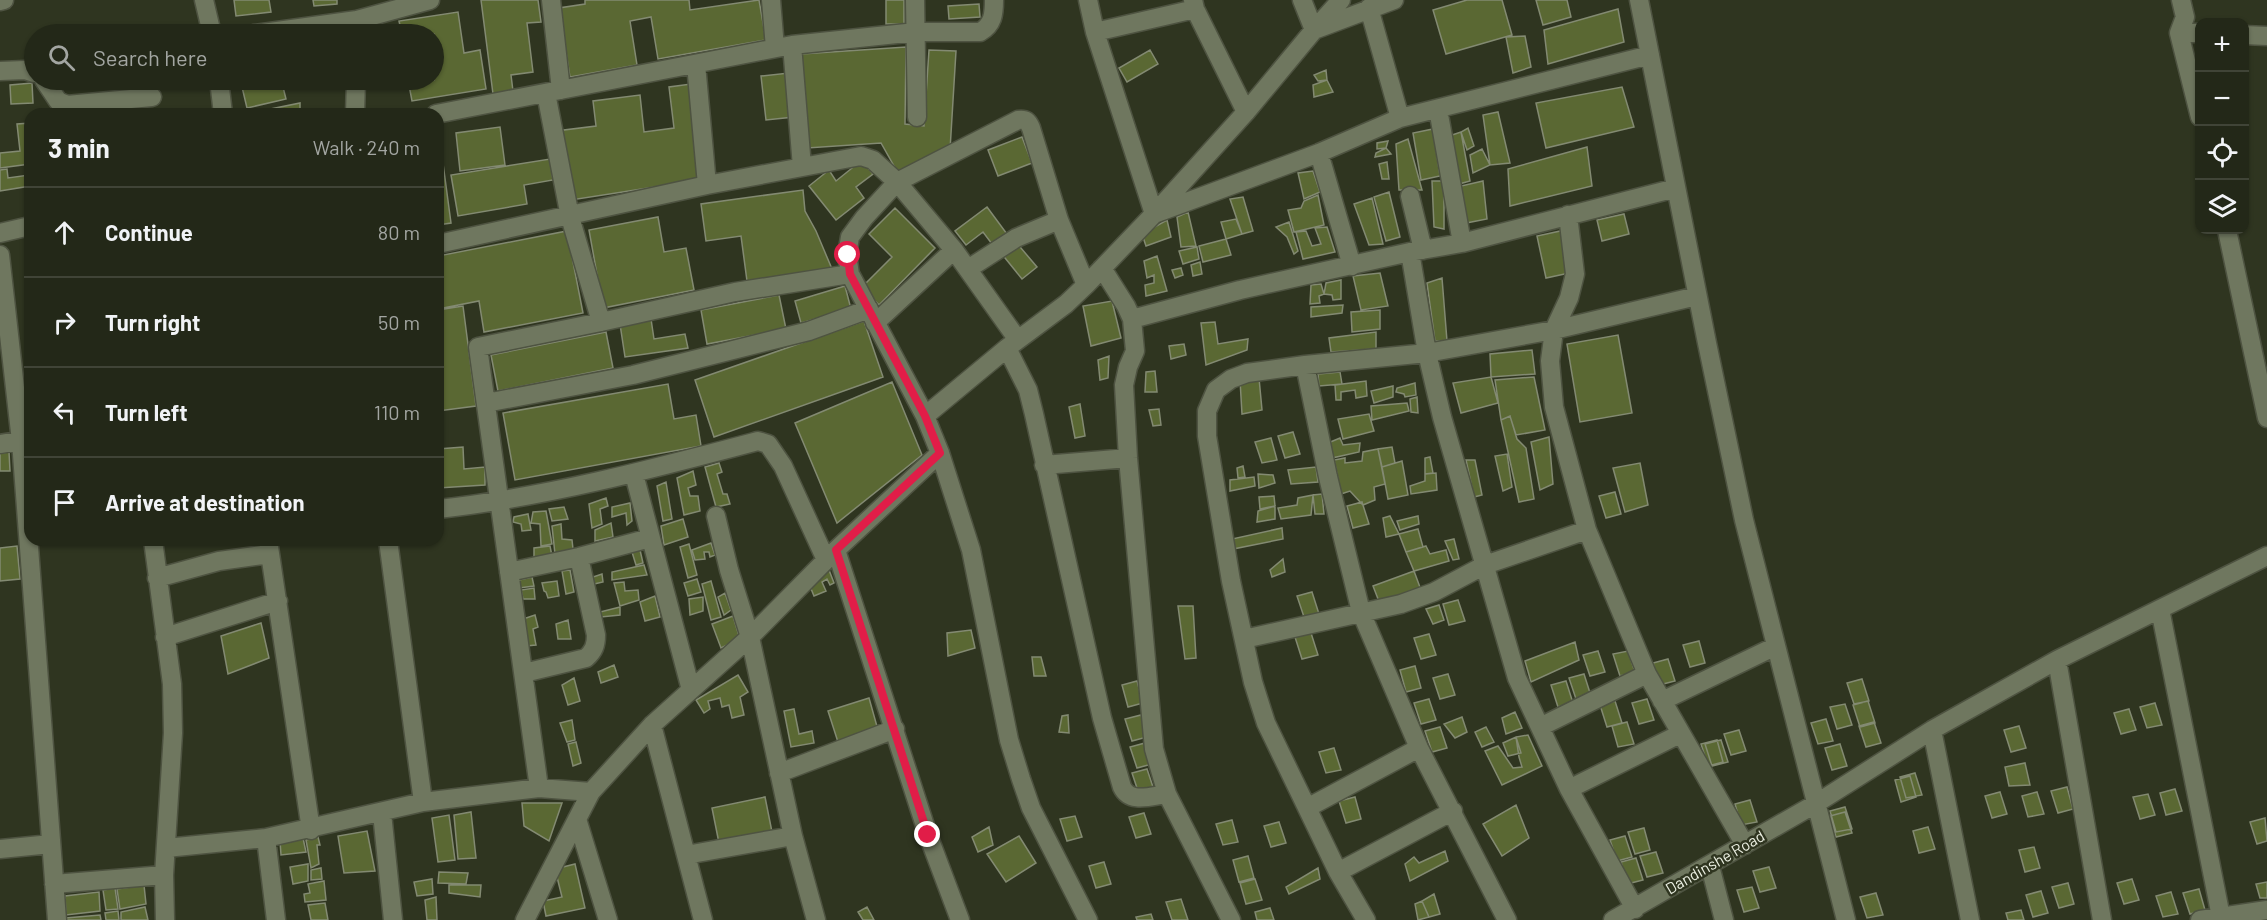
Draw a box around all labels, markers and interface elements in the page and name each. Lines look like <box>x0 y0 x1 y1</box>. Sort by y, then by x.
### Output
map controls <box>2195 18 2249 234</box>
button: + <box>2195 18 2249 72</box>
search box <box>24 24 444 90</box>
icon: search <box>45 41 78 74</box>
text: Search here <box>93 44 207 70</box>
button: − <box>2195 72 2249 126</box>
button: locate <box>2195 126 2249 180</box>
text: 3 min <box>48 132 110 163</box>
text: Walk · 240 m <box>313 135 420 159</box>
button: layers <box>2195 180 2249 234</box>
icon: ahead <box>48 216 81 249</box>
text: Continue <box>105 219 193 245</box>
text: 80 m <box>378 220 420 244</box>
route start <box>834 241 860 267</box>
icon: right <box>48 306 81 339</box>
text: Turn right <box>105 309 200 335</box>
text: 50 m <box>378 310 420 334</box>
icon: left <box>48 396 81 429</box>
text: Turn left <box>105 399 188 425</box>
text: 110 m <box>374 400 420 424</box>
icon: arrive <box>48 486 81 519</box>
text: Arrive at destination <box>105 489 304 515</box>
route end <box>914 821 940 847</box>
street label: Dandinshe Road <box>1662 826 1768 898</box>

